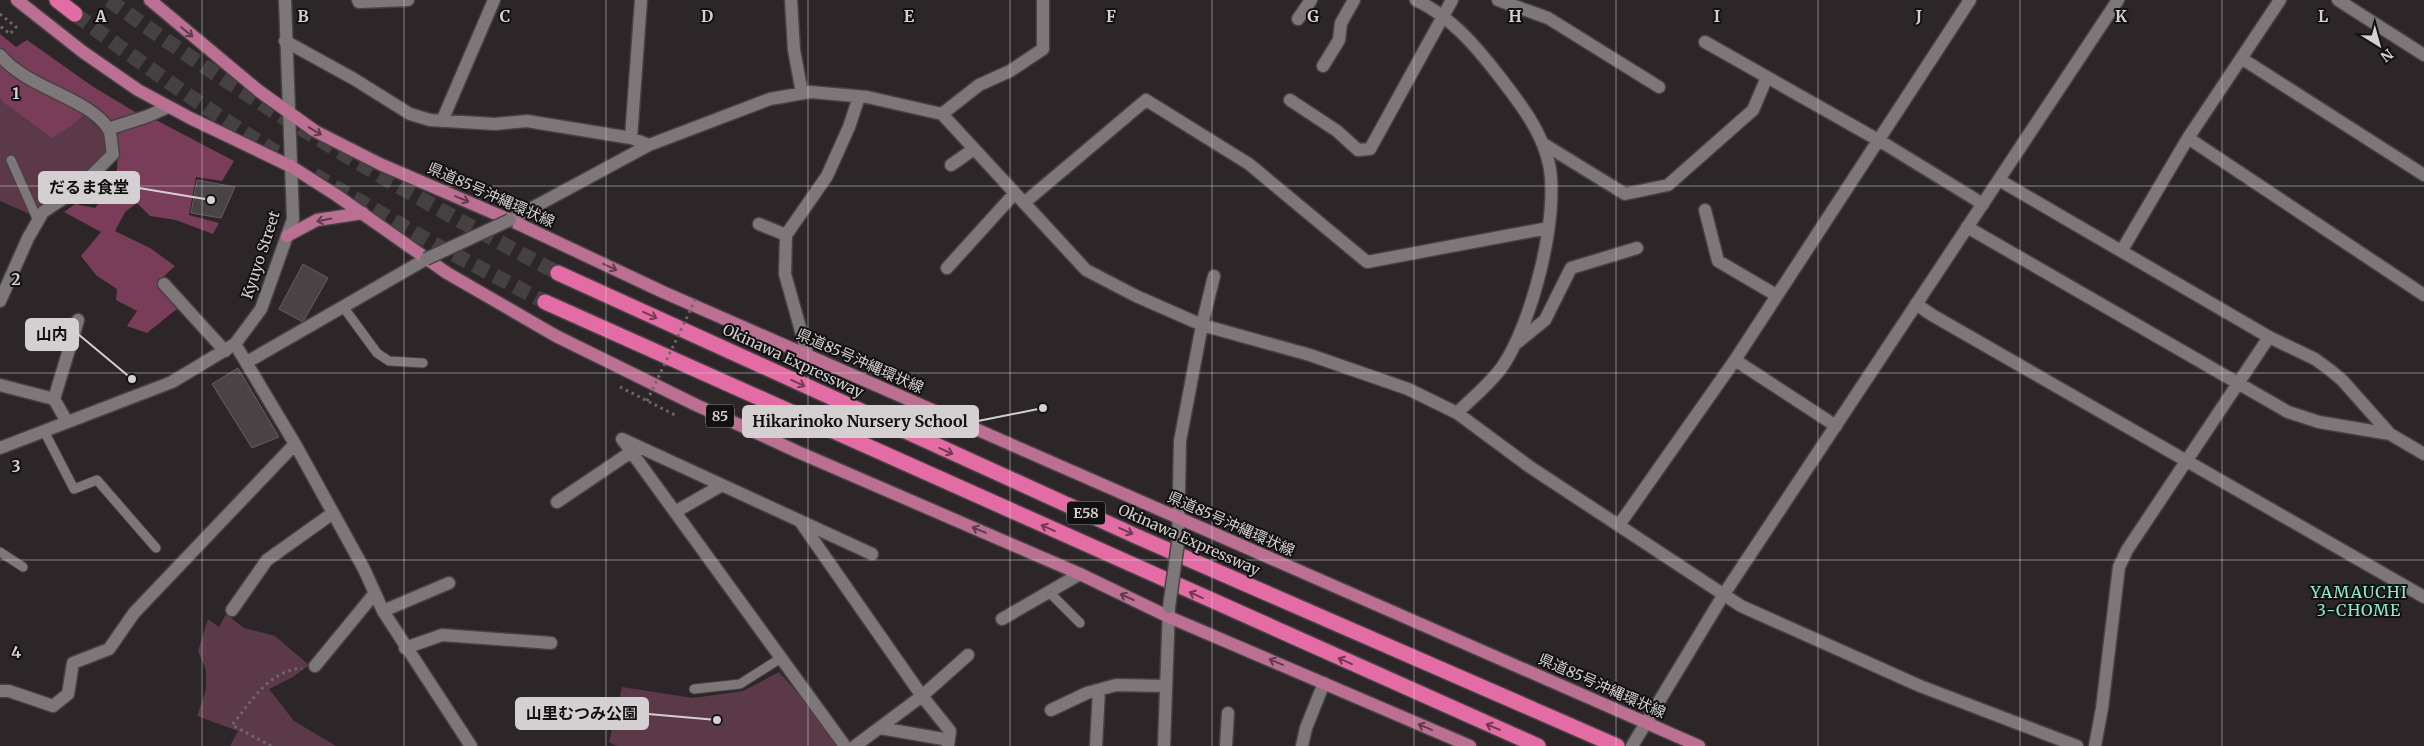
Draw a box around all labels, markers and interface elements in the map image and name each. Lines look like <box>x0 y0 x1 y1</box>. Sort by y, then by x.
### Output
text: A <box>94 6 107 26</box>
text: B <box>297 6 309 26</box>
text: C <box>500 6 510 26</box>
text: D <box>701 6 713 26</box>
text: E <box>904 6 915 26</box>
text: F <box>1106 6 1116 26</box>
text: G <box>1307 6 1319 26</box>
text: H <box>1508 6 1522 26</box>
text: I <box>1714 6 1720 26</box>
text: J <box>1915 6 1922 26</box>
text: K <box>2115 6 2127 26</box>
text: L <box>2318 6 2328 26</box>
north arrow <box>2354 20 2404 70</box>
one-way arrow <box>180 26 193 37</box>
text: N <box>2377 45 2397 66</box>
text: 1 <box>12 83 20 103</box>
one-way arrow <box>308 126 322 136</box>
street label: 県道85号沖縄環状線 <box>425 158 558 231</box>
callout: だるま食堂 <box>39 172 139 203</box>
text: だるま食堂 <box>49 177 129 197</box>
one-way arrow <box>455 196 470 205</box>
street label: Kyuyo Street <box>237 208 284 301</box>
one-way arrow <box>316 215 332 225</box>
one-way arrow <box>602 263 617 273</box>
text: 2 <box>11 269 21 289</box>
one-way arrow <box>642 311 657 321</box>
callout: 山内 <box>26 319 78 350</box>
street label: Okinawa Expressway <box>720 320 867 402</box>
text: 山内 <box>36 324 68 344</box>
street label: 県道85号沖縄環状線 <box>794 324 927 397</box>
one-way arrow <box>790 379 805 388</box>
road number: 85 <box>706 404 734 428</box>
callout: Hikarinoko Nursery School <box>743 406 978 437</box>
text: Hikarinoko Nursery School <box>752 411 968 431</box>
one-way arrow <box>938 446 953 456</box>
text: 3 <box>11 456 21 476</box>
street label: 県道85号沖縄環状線 <box>1165 487 1298 560</box>
street label: Okinawa Expressway <box>1115 500 1263 580</box>
road number: E58 <box>1067 502 1105 524</box>
one-way arrow <box>1041 523 1056 533</box>
one-way arrow <box>972 525 987 535</box>
one-way arrow <box>1118 527 1133 537</box>
district label: YAMAUCHI 3-CHOME <box>2309 582 2408 620</box>
one-way arrow <box>1189 589 1204 599</box>
one-way arrow <box>1120 591 1135 601</box>
text: 4 <box>11 642 21 662</box>
street label: 県道85号沖縄環状線 <box>1536 649 1669 722</box>
one-way arrow <box>1338 656 1353 665</box>
one-way arrow <box>1269 657 1284 667</box>
callout: 山里むつみ公園 <box>516 698 648 729</box>
text: 山里むつみ公園 <box>526 703 638 723</box>
one-way arrow <box>1418 721 1433 731</box>
one-way arrow <box>1486 721 1501 731</box>

